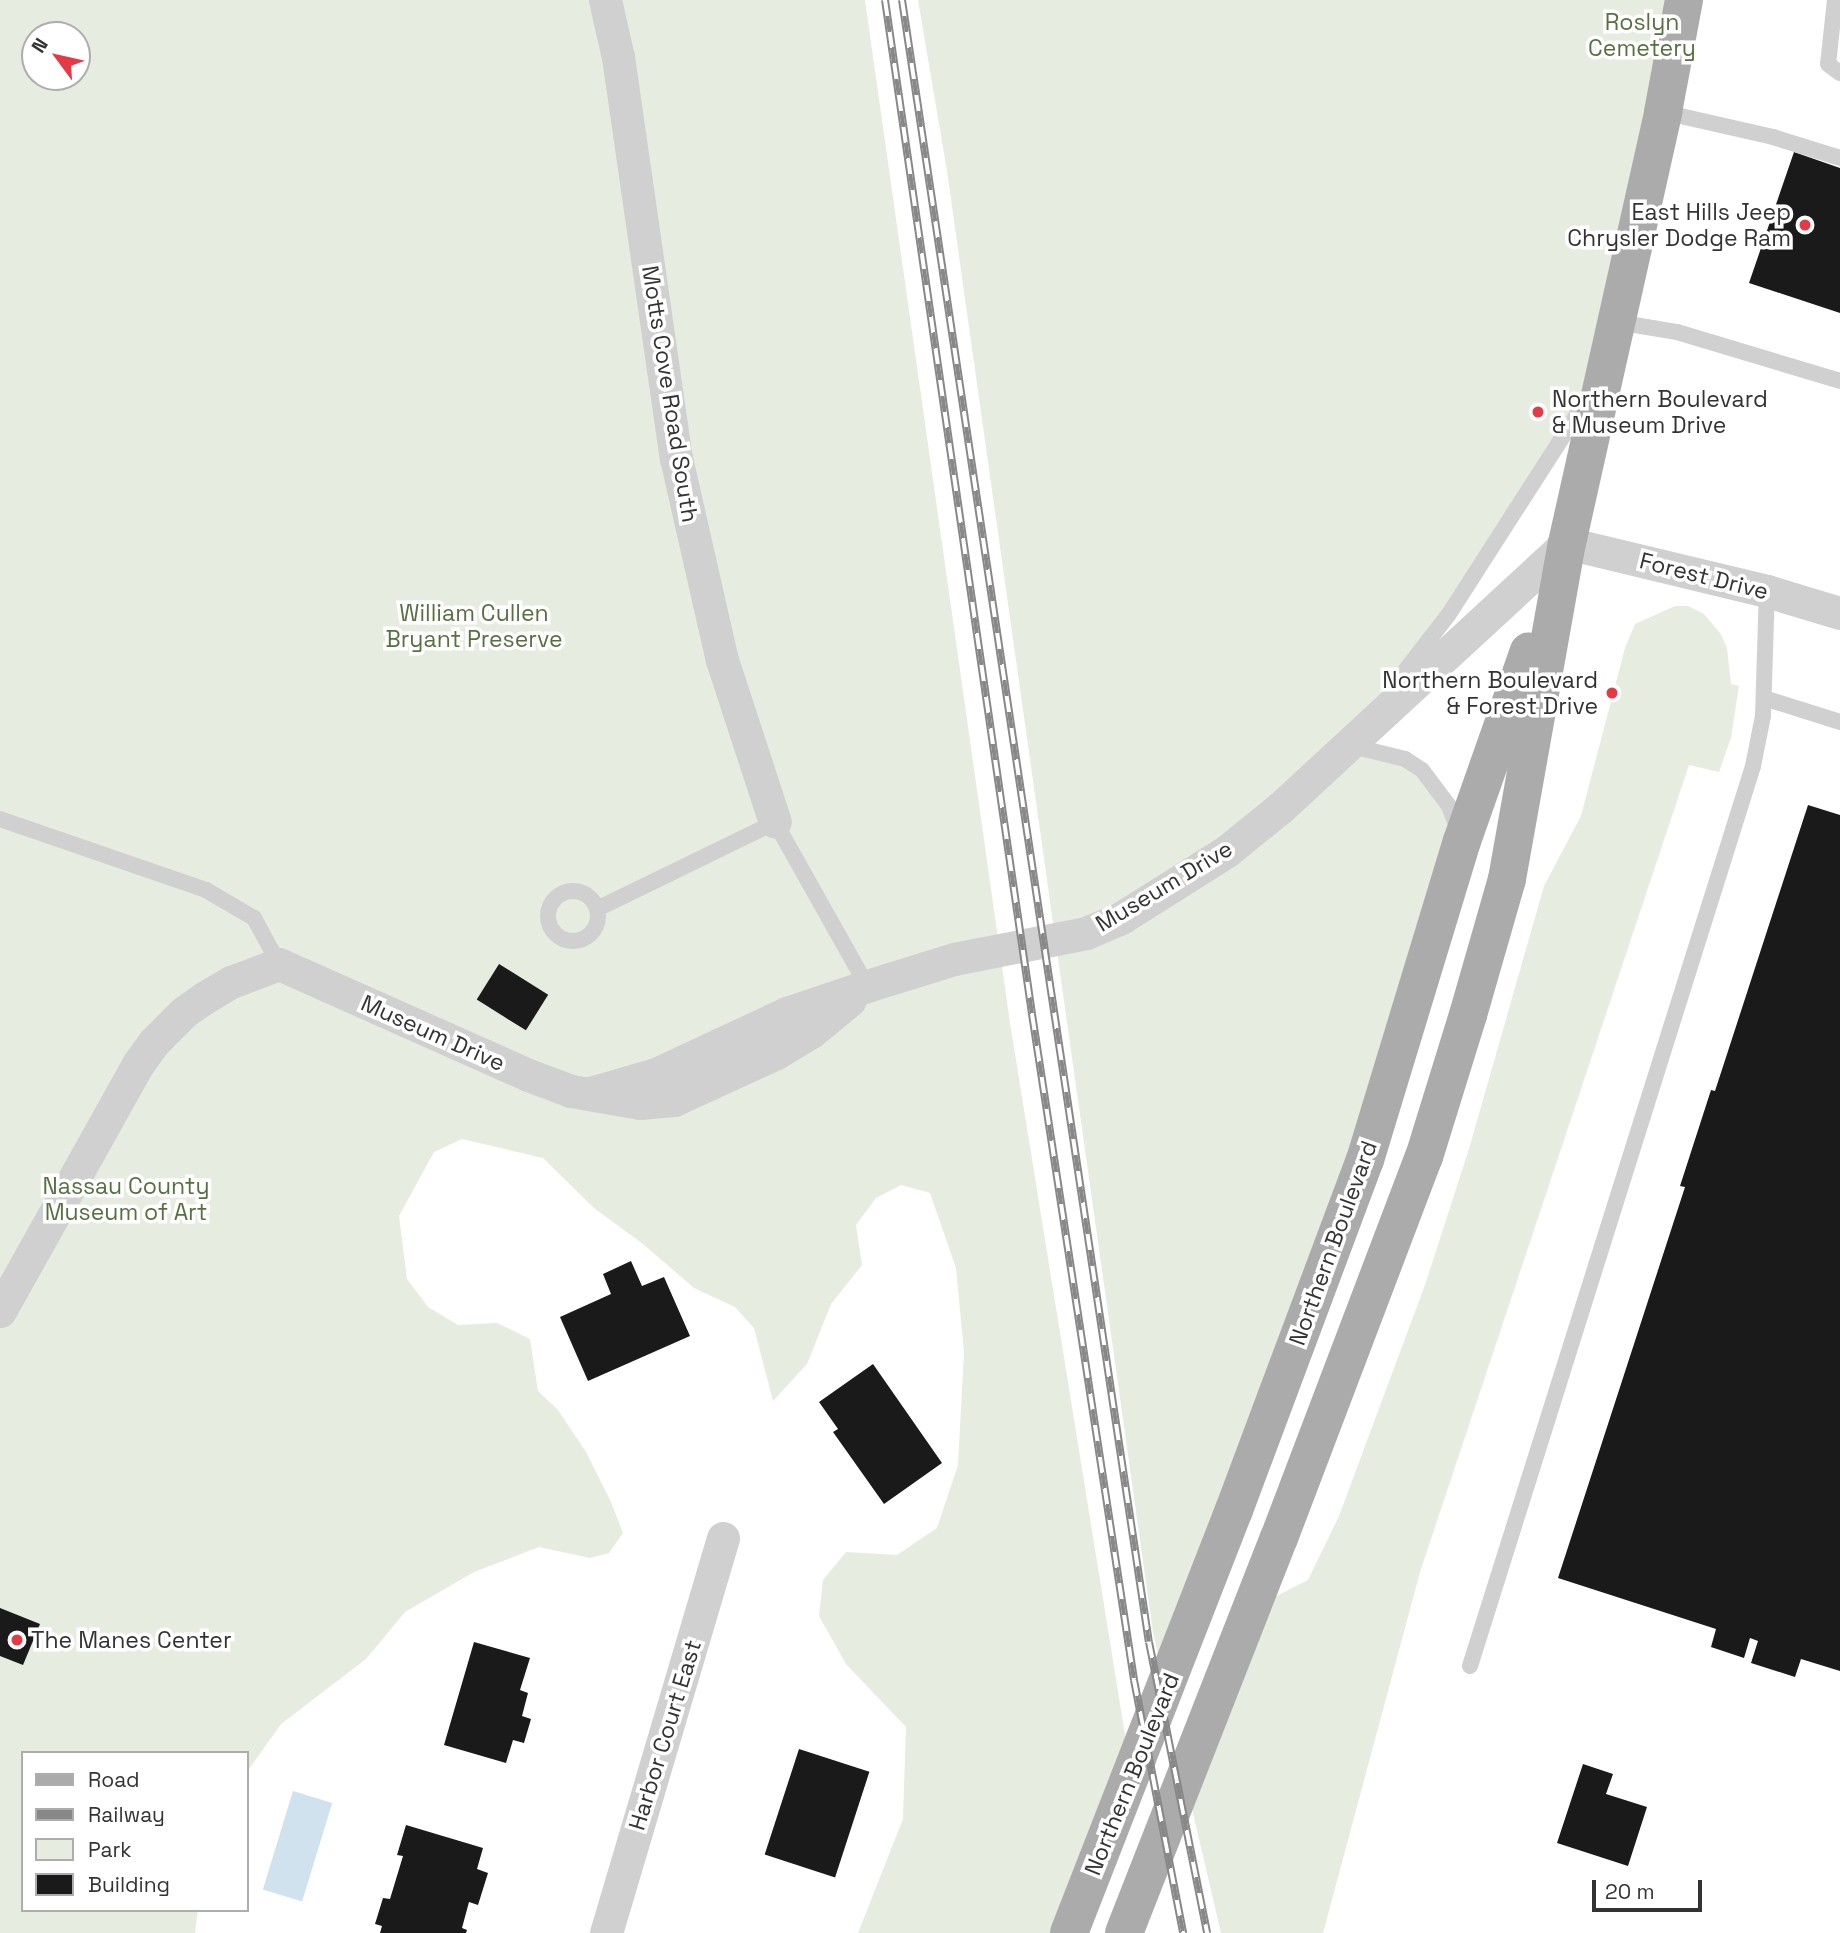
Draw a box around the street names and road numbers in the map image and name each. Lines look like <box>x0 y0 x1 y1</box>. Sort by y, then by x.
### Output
street label: Motts Cove Road South <box>636 264 704 524</box>
street label: Forest Drive <box>1637 547 1771 605</box>
street label: Museum Drive <box>1091 834 1237 938</box>
street label: Museum Drive <box>357 989 509 1077</box>
street label: Northern Boulevard <box>1283 1137 1383 1349</box>
street label: Harbor Court East <box>623 1637 707 1833</box>
street label: Northern Boulevard <box>1079 1669 1185 1879</box>

